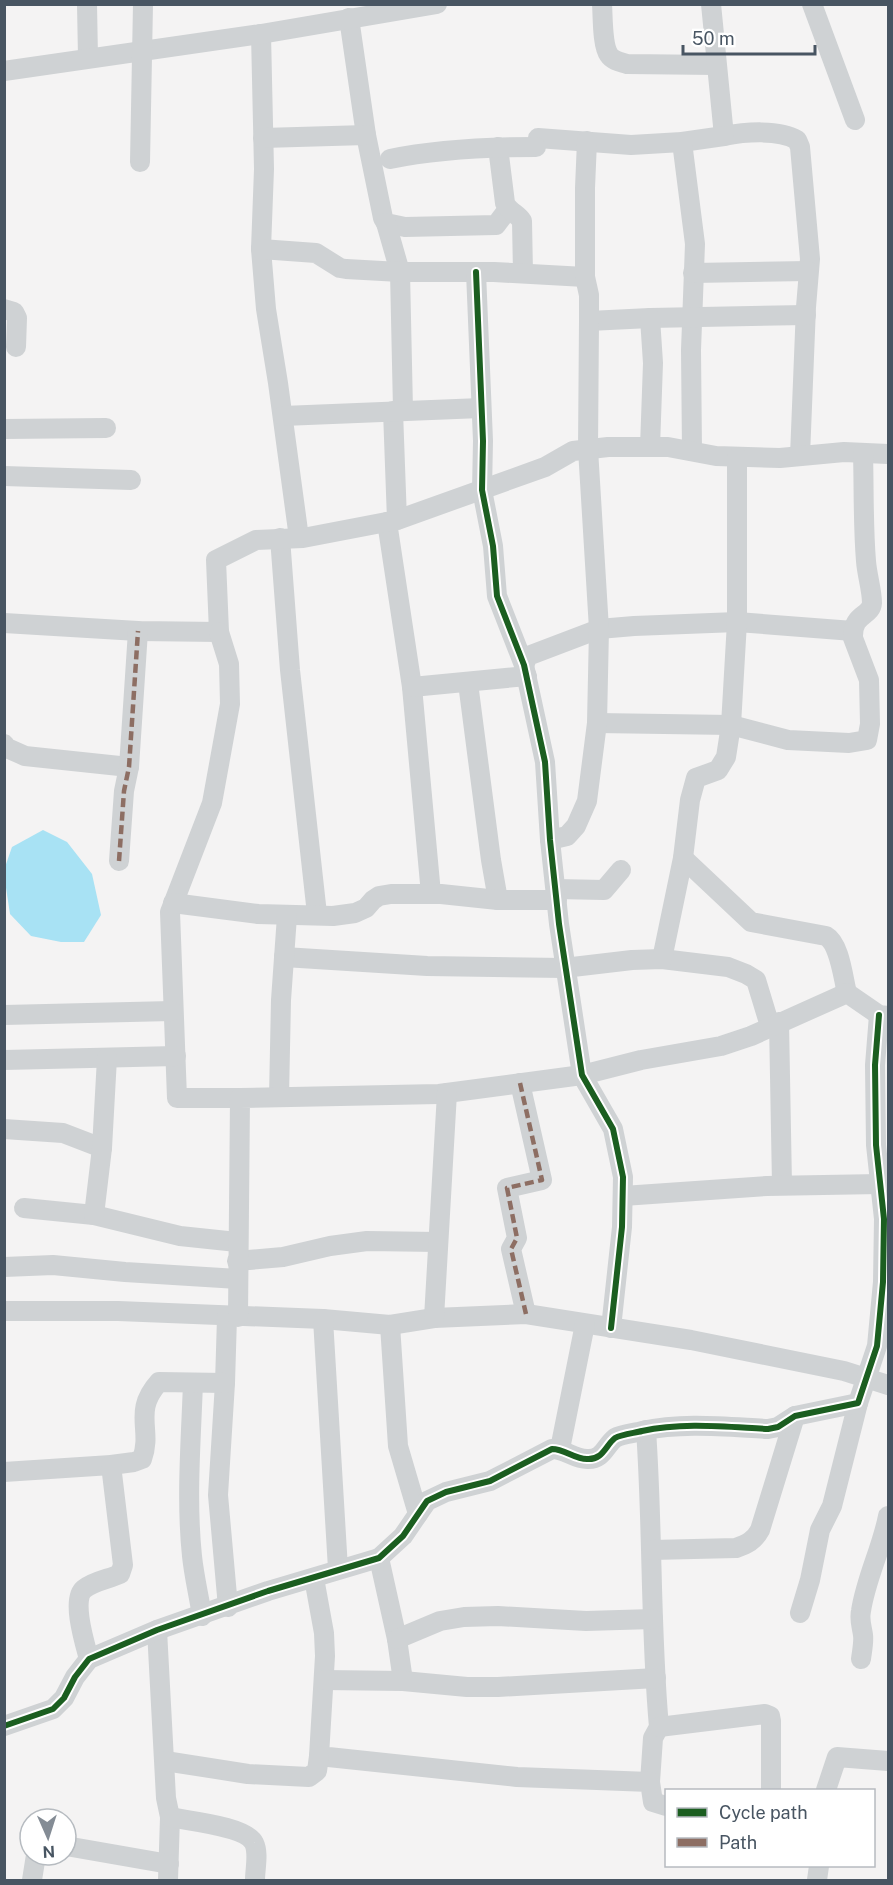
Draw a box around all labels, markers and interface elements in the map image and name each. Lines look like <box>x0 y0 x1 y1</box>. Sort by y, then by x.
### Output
scale bar <box>683 18 815 56</box>
text: 50 m <box>692 28 735 49</box>
legend <box>665 1789 875 1867</box>
text: Cycle path <box>719 1802 808 1823</box>
north arrow <box>18 1807 78 1867</box>
text: Path <box>719 1832 757 1853</box>
text: N <box>42 1842 56 1861</box>

